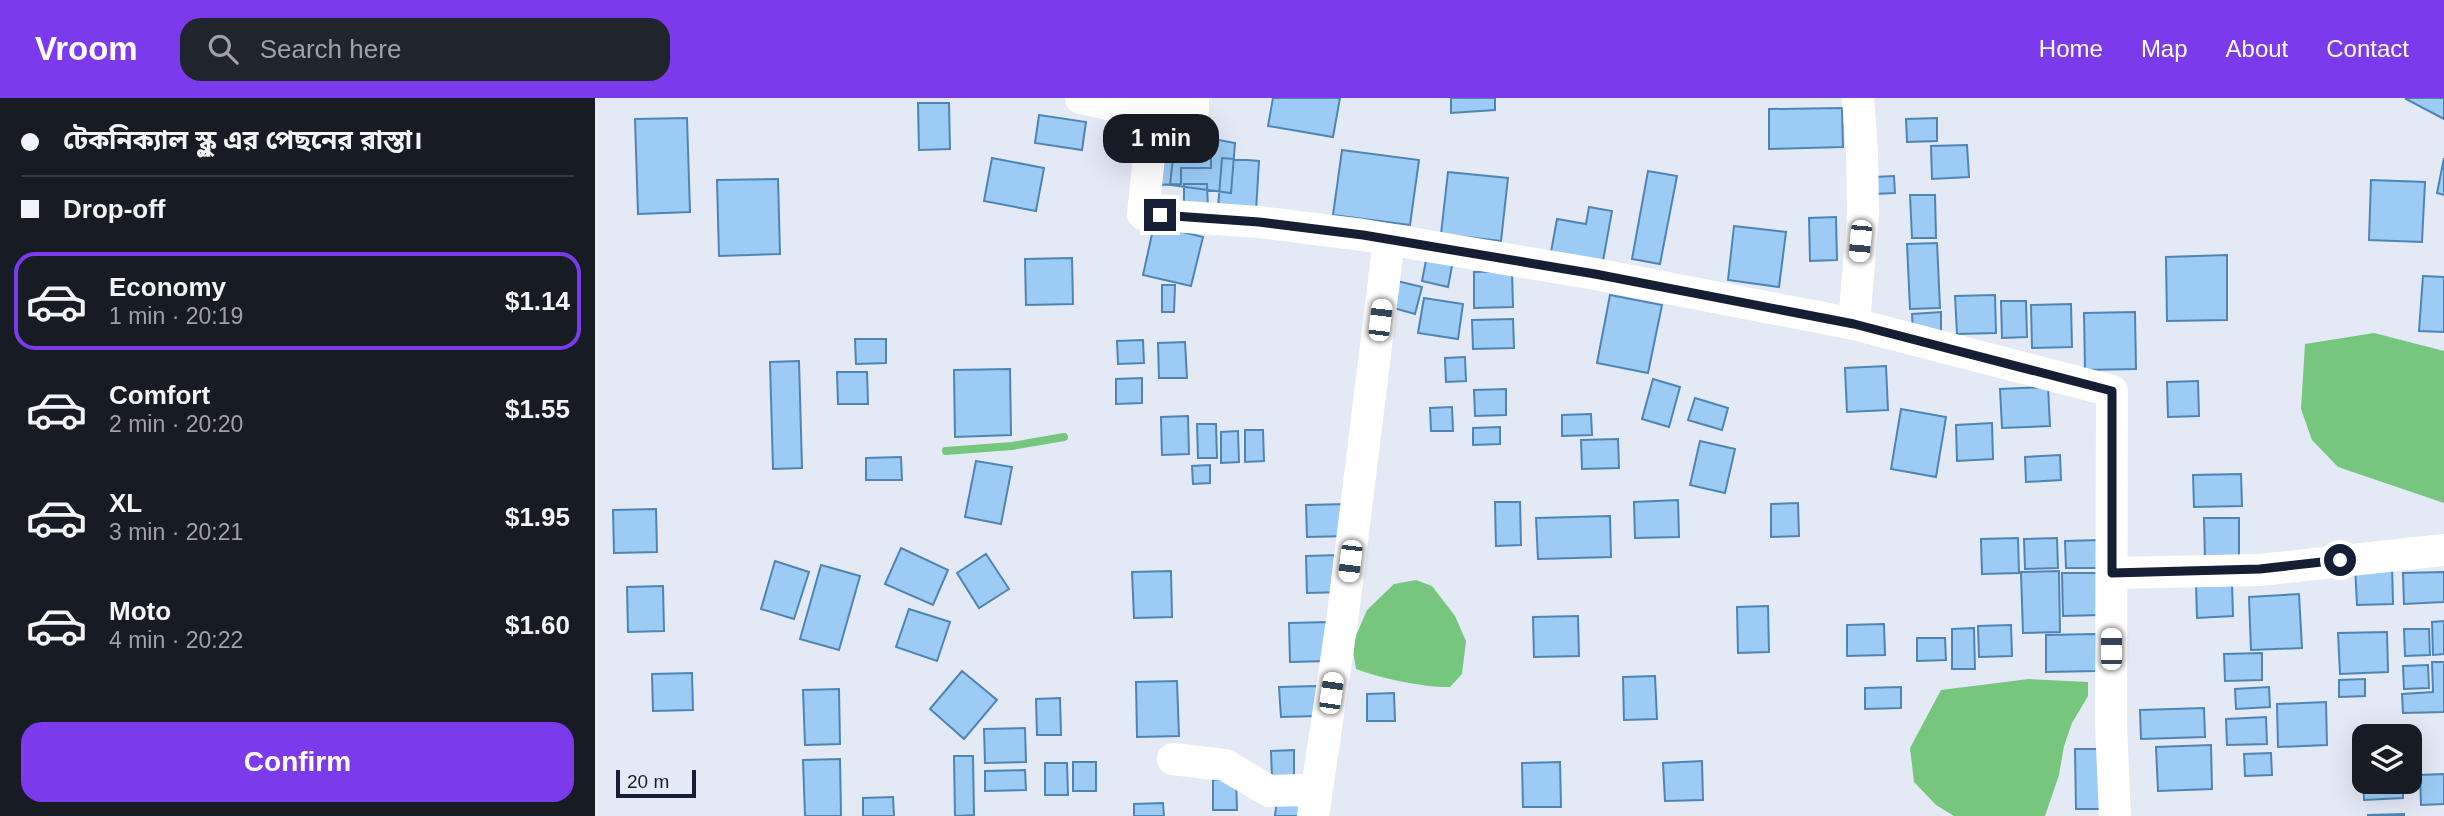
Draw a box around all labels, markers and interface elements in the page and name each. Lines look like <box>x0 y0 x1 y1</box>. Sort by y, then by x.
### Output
search box <box>180 18 670 81</box>
text: Vroom <box>35 30 138 67</box>
icon: search <box>204 30 242 68</box>
text: Search here <box>260 34 401 64</box>
text: Home <box>2039 35 2103 62</box>
text: Map <box>2141 35 2188 62</box>
text: About <box>2226 35 2288 62</box>
text: Contact <box>2326 35 2409 62</box>
callout: 1 min <box>1102 114 1218 162</box>
text: টেকনিক্যাল স্কুল এর পেছনের রাস্তা। <box>63 125 423 155</box>
text: 1 min <box>1131 125 1191 151</box>
text: Drop-off <box>63 194 166 224</box>
route end <box>1144 199 1176 231</box>
car <box>1848 219 1873 263</box>
icon: car <box>25 270 88 333</box>
text: Economy <box>109 272 226 302</box>
text: $1.14 <box>505 286 570 316</box>
car <box>1368 298 1393 342</box>
text: 1 min · 20:19 <box>109 303 243 329</box>
icon: car <box>25 378 88 441</box>
text: Comfort <box>109 380 210 410</box>
text: $1.55 <box>505 394 570 424</box>
text: 2 min · 20:20 <box>109 411 243 437</box>
icon: car <box>25 486 88 549</box>
text: XL <box>109 488 142 518</box>
text: $1.95 <box>505 502 570 532</box>
text: 3 min · 20:21 <box>109 519 243 545</box>
car <box>1338 539 1363 583</box>
route start <box>2324 544 2356 576</box>
icon: car <box>25 594 88 657</box>
text: Moto <box>109 596 171 626</box>
text: $1.60 <box>505 610 570 640</box>
text: 4 min · 20:22 <box>109 627 243 653</box>
car <box>2101 628 2122 670</box>
car <box>1318 671 1345 715</box>
button: Confirm <box>21 722 574 802</box>
map controls <box>2352 724 2422 794</box>
button: layers <box>2352 724 2422 794</box>
scale bar <box>616 767 697 799</box>
text: 20 m <box>627 771 669 792</box>

